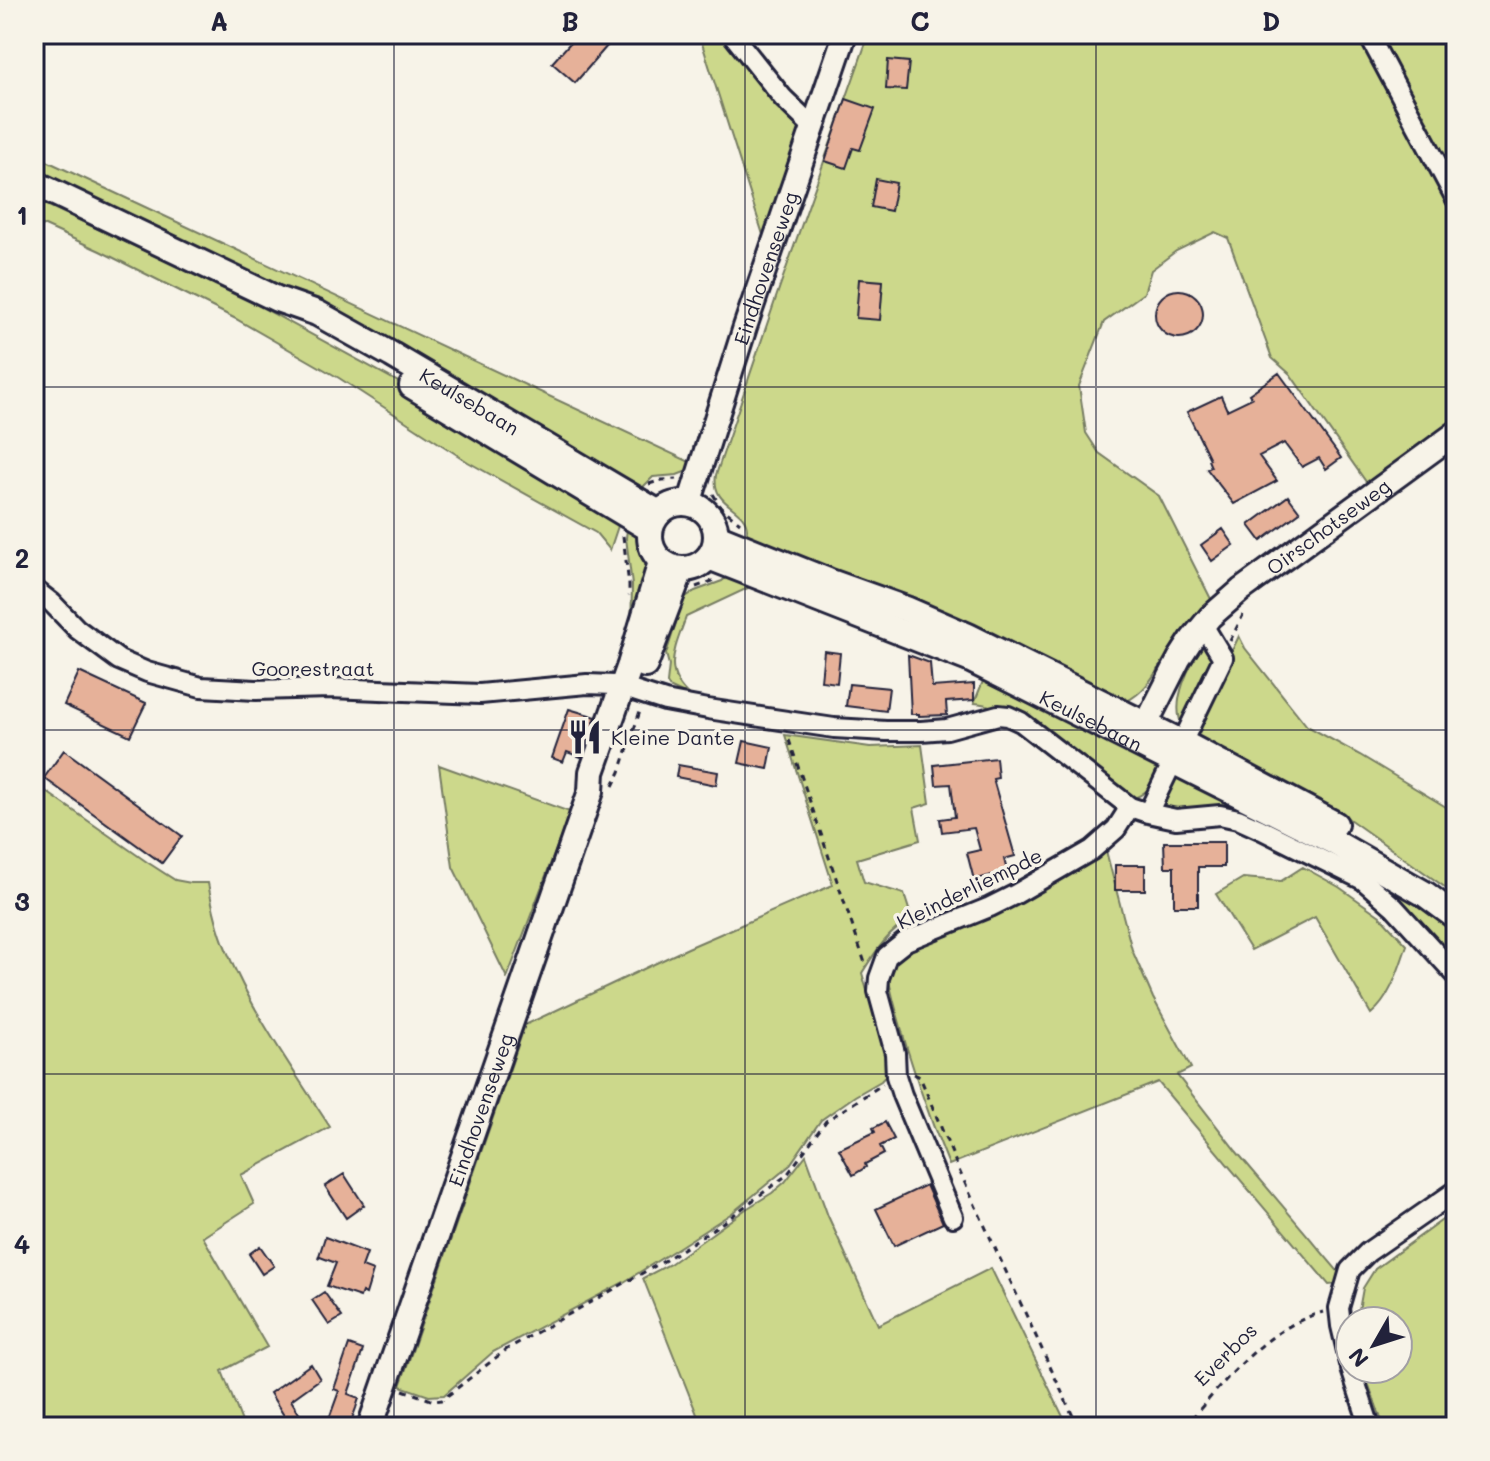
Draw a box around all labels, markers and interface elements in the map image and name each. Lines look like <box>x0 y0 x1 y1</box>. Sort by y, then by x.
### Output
text: A <box>210 4 228 38</box>
text: B <box>561 4 579 38</box>
text: C <box>910 4 930 38</box>
text: D <box>1262 4 1280 38</box>
street label: Eindhovenseweg <box>727 188 803 348</box>
text: 1 <box>16 198 28 232</box>
street label: Keulsebaan <box>415 361 524 441</box>
street label: Oirschotseweg <box>1261 473 1395 580</box>
text: 2 <box>15 541 29 575</box>
street label: Goorestraat <box>251 655 375 681</box>
street label: Keulsebaan <box>1036 684 1147 757</box>
restaurant icon: Kleine Dante <box>566 718 604 756</box>
place label: Kleine Dante <box>611 724 735 750</box>
street label: Kleinderliempde <box>892 842 1046 934</box>
text: 3 <box>14 884 30 918</box>
street label: Eindhovenseweg <box>442 1030 519 1190</box>
text: 4 <box>14 1227 30 1261</box>
north arrow <box>1334 1305 1414 1385</box>
street label: Everbos <box>1188 1317 1262 1391</box>
text: N <box>1342 1342 1375 1374</box>

